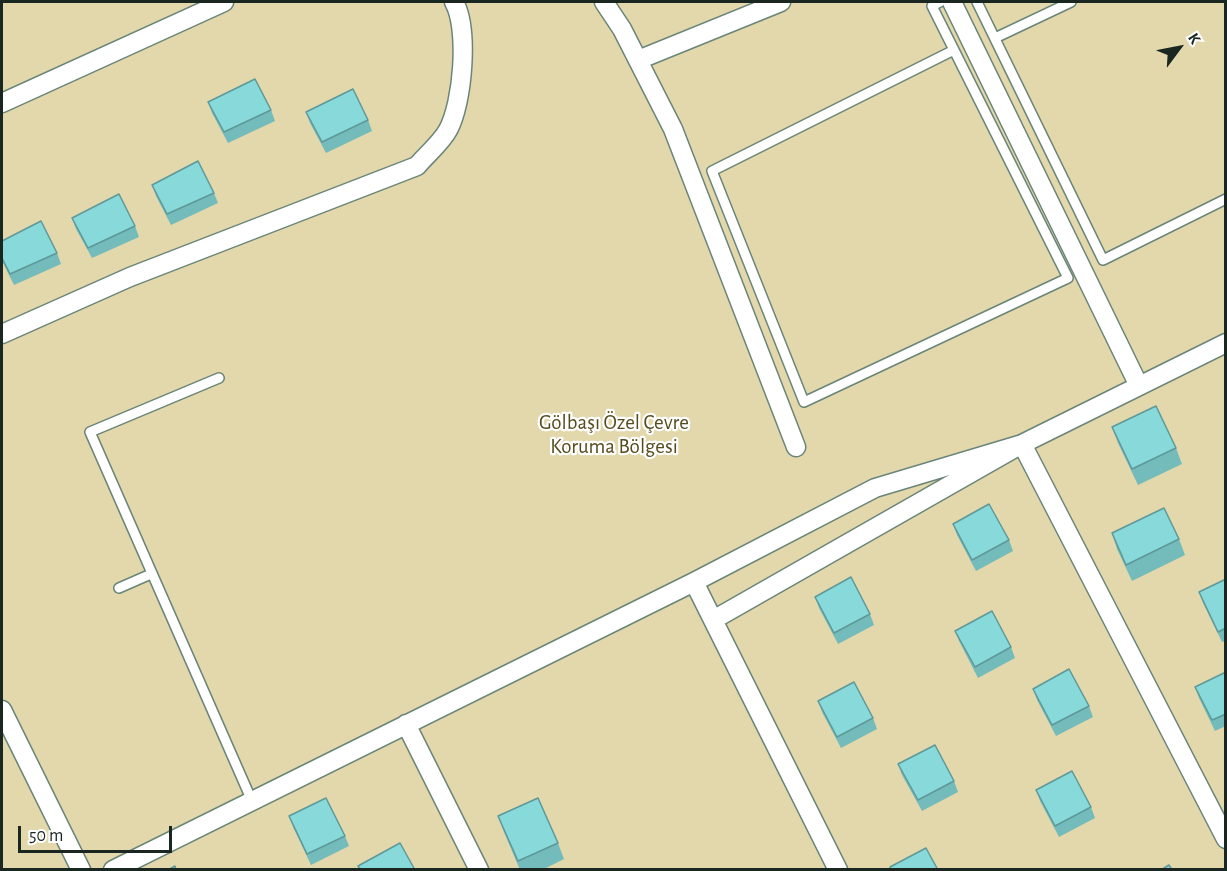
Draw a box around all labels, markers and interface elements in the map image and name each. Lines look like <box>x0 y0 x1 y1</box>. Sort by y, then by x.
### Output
north arrow <box>1149 18 1209 78</box>
text: K <box>1185 30 1204 47</box>
park label: Gölbaşı Özel Çevre Koruma Bölgesi <box>539 410 689 460</box>
scale bar <box>21 814 176 852</box>
text: 50 m <box>29 827 63 845</box>

